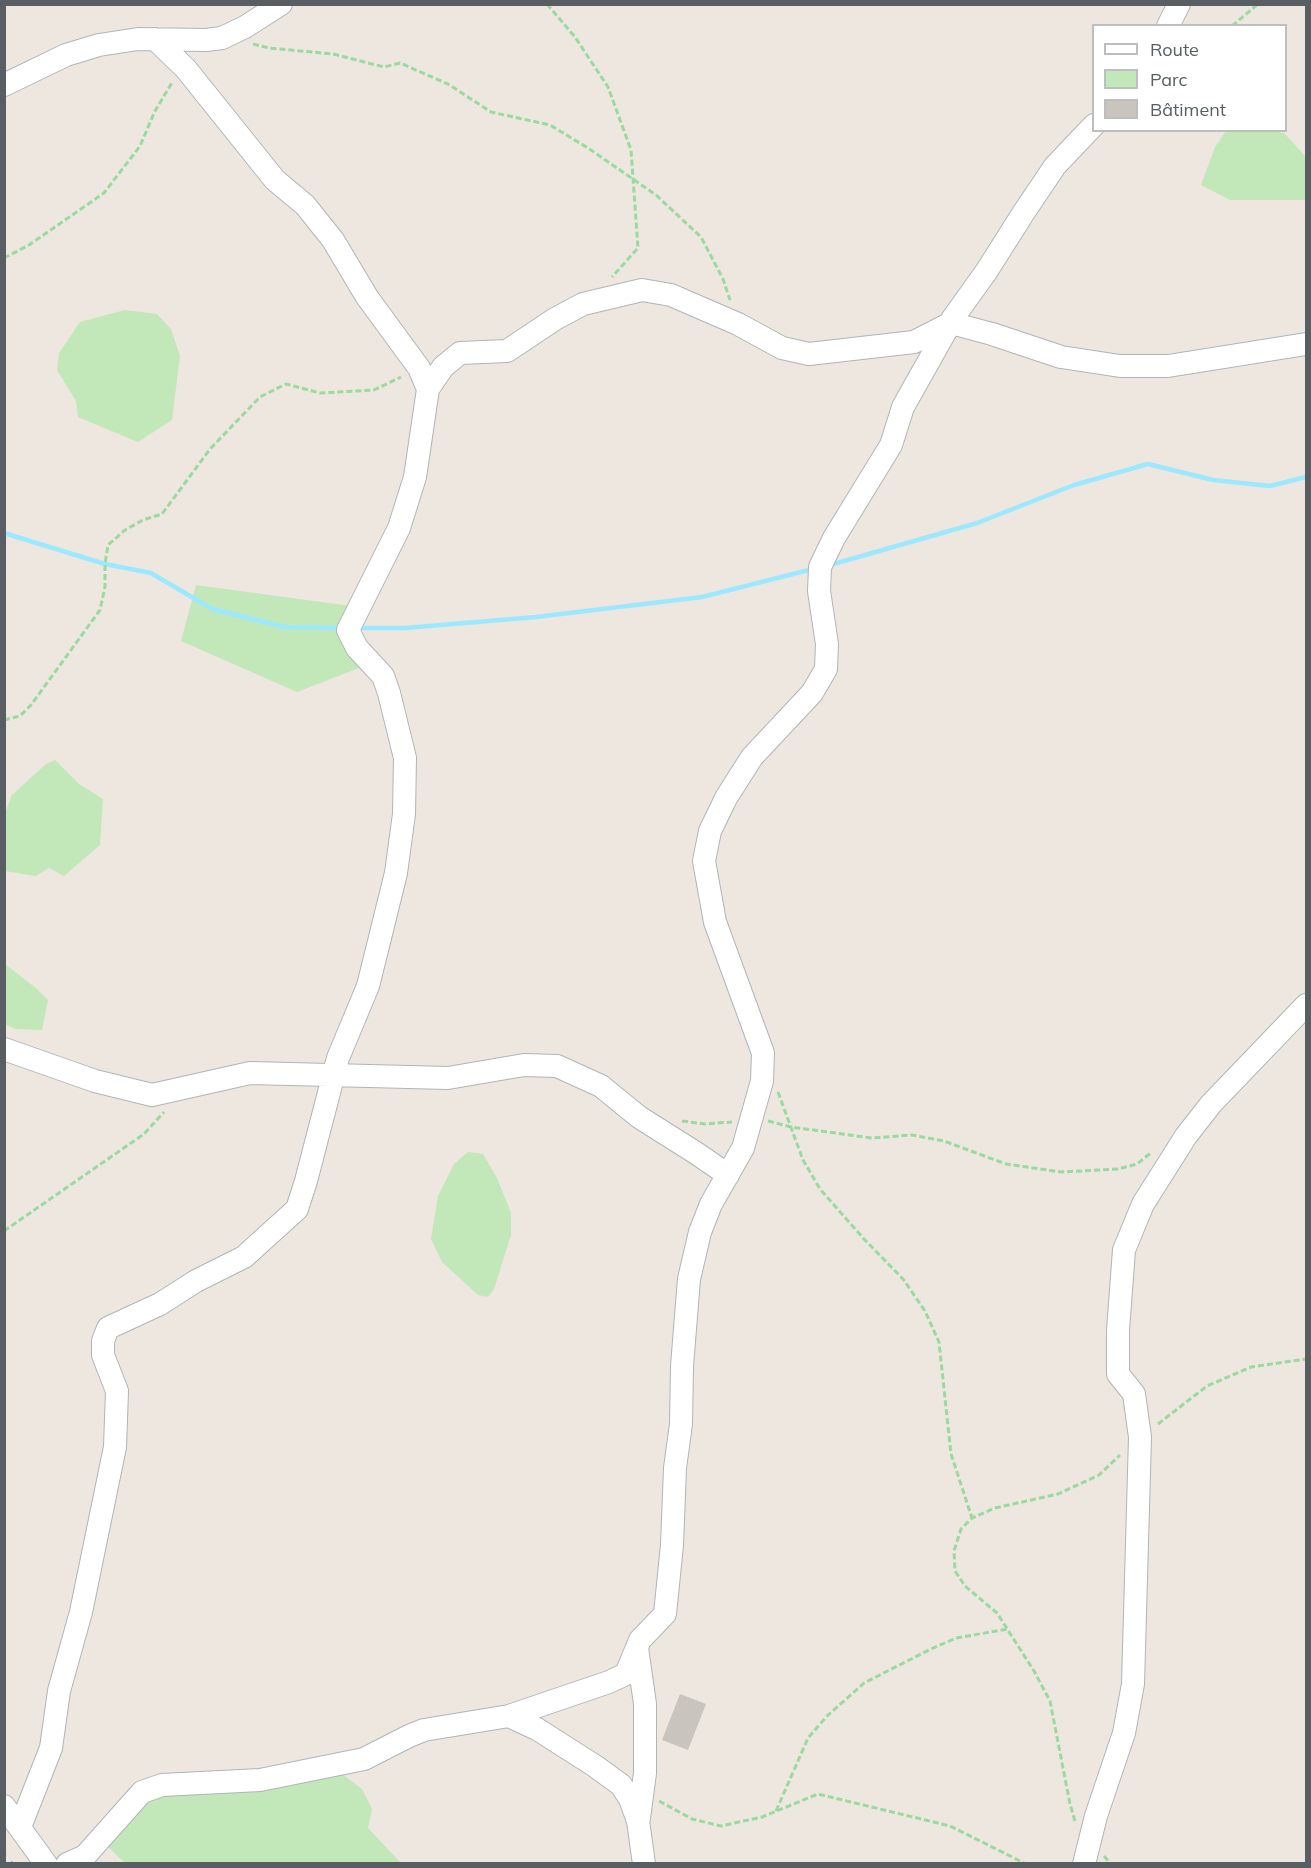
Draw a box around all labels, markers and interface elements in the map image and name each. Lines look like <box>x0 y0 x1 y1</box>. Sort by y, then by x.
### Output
legend <box>1092 24 1287 132</box>
text: Route <box>1150 38 1199 61</box>
text: Parc <box>1150 68 1187 91</box>
text: Bâtiment <box>1150 98 1226 121</box>

